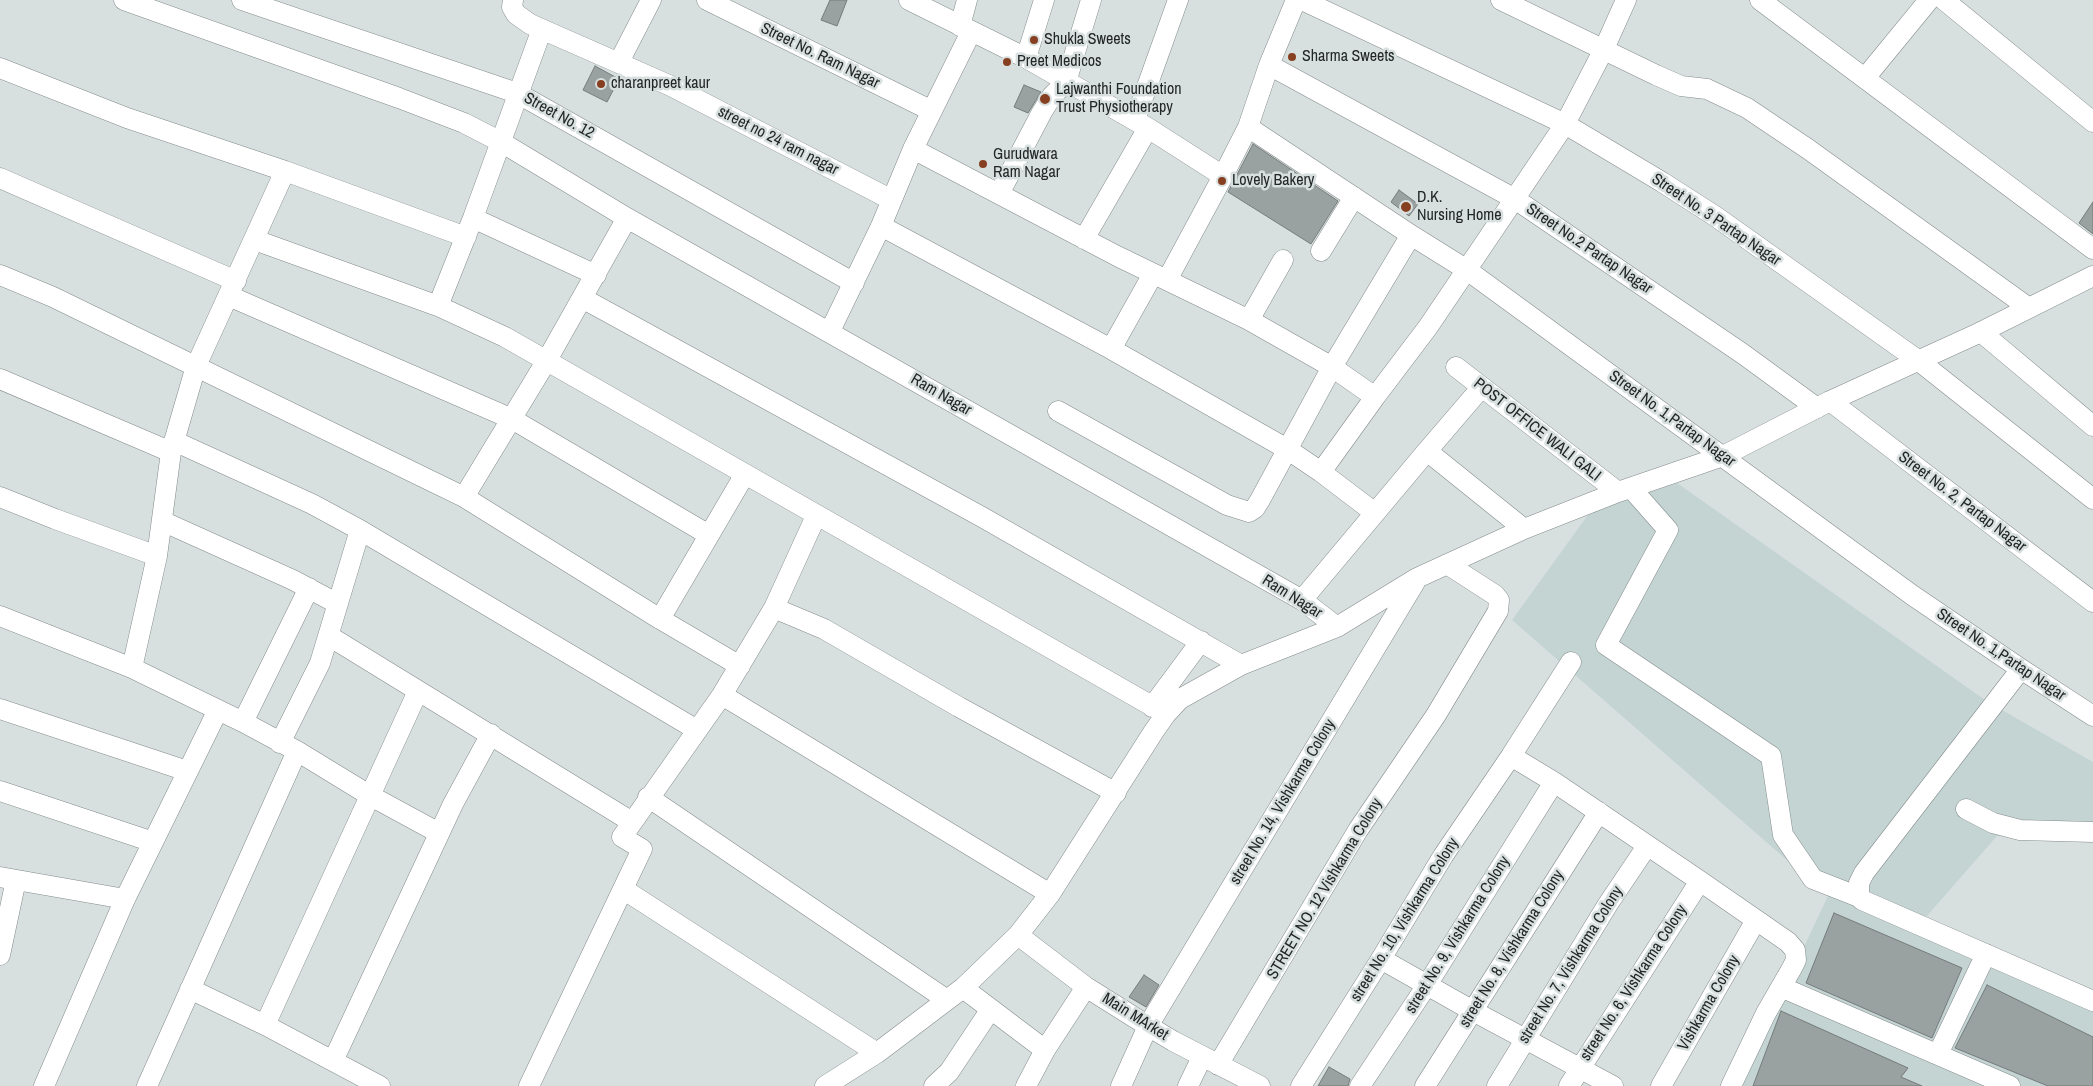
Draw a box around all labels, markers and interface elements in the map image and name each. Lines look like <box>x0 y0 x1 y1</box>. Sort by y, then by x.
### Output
street label: Street No. Ram Nagar <box>757 19 883 93</box>
place label: Shukla Sweets <box>1044 30 1131 50</box>
marker: Shukla Sweets <box>1028 34 1040 46</box>
place label: Sharma Sweets <box>1302 47 1395 67</box>
marker: Sharma Sweets <box>1286 51 1298 63</box>
place label: Preet Medicos <box>1017 52 1102 72</box>
marker: Preet Medicos <box>1001 56 1013 68</box>
place label: charanpreet kaur <box>611 74 710 94</box>
marker: charanpreet kaur <box>595 78 607 90</box>
place label: Lajwanthi Foundation Trust Physiotherapy <box>1056 80 1182 118</box>
street label: Street No. 12 <box>521 89 597 143</box>
marker: Lajwanthi Foundation Trust Physiotherapy <box>1038 92 1052 106</box>
street label: street no 24 ram nagar <box>715 102 841 180</box>
place label: Gurudwara Ram Nagar <box>993 145 1060 183</box>
marker: Gurudwara Ram Nagar <box>977 158 989 170</box>
street label: Street No. 3 Partap Nagar <box>1648 170 1784 270</box>
place label: Lovely Bakery <box>1232 171 1314 191</box>
marker: Lovely Bakery <box>1216 175 1228 187</box>
place label: D.K. Nursing Home <box>1417 188 1502 226</box>
marker: D.K. Nursing Home <box>1399 200 1413 214</box>
street label: Street No.2 Partap Nagar <box>1522 200 1656 298</box>
street label: Street No. 1,Partap Nagar <box>1605 367 1739 471</box>
street label: Ram Nagar <box>907 370 975 420</box>
street label: POST OFFICE WALI GALI <box>1470 374 1604 486</box>
street label: Street No. 2, Partap Nagar <box>1894 448 2030 556</box>
street label: Ram Nagar <box>1258 571 1326 623</box>
street label: Street No. 1,Partap Nagar <box>1933 605 2069 705</box>
street label: street No. 14, Vishkarma Colony <box>1226 716 1340 888</box>
street label: STREET NO. 12 Vishkarma Colony <box>1263 795 1387 983</box>
street label: street No. 10, Vishkarma Colony <box>1347 835 1463 1005</box>
street label: street No. 9, Vishkarma Colony <box>1402 853 1514 1017</box>
street label: street No. 8, Vishkarma Colony <box>1456 867 1568 1031</box>
street label: street No. 7, Vishkarma Colony <box>1515 883 1627 1047</box>
street label: street No. 6, Vishkarma Colony <box>1576 901 1692 1065</box>
street label: Vishkarma Colony <box>1674 952 1744 1054</box>
street label: Main MArket <box>1098 989 1172 1045</box>

